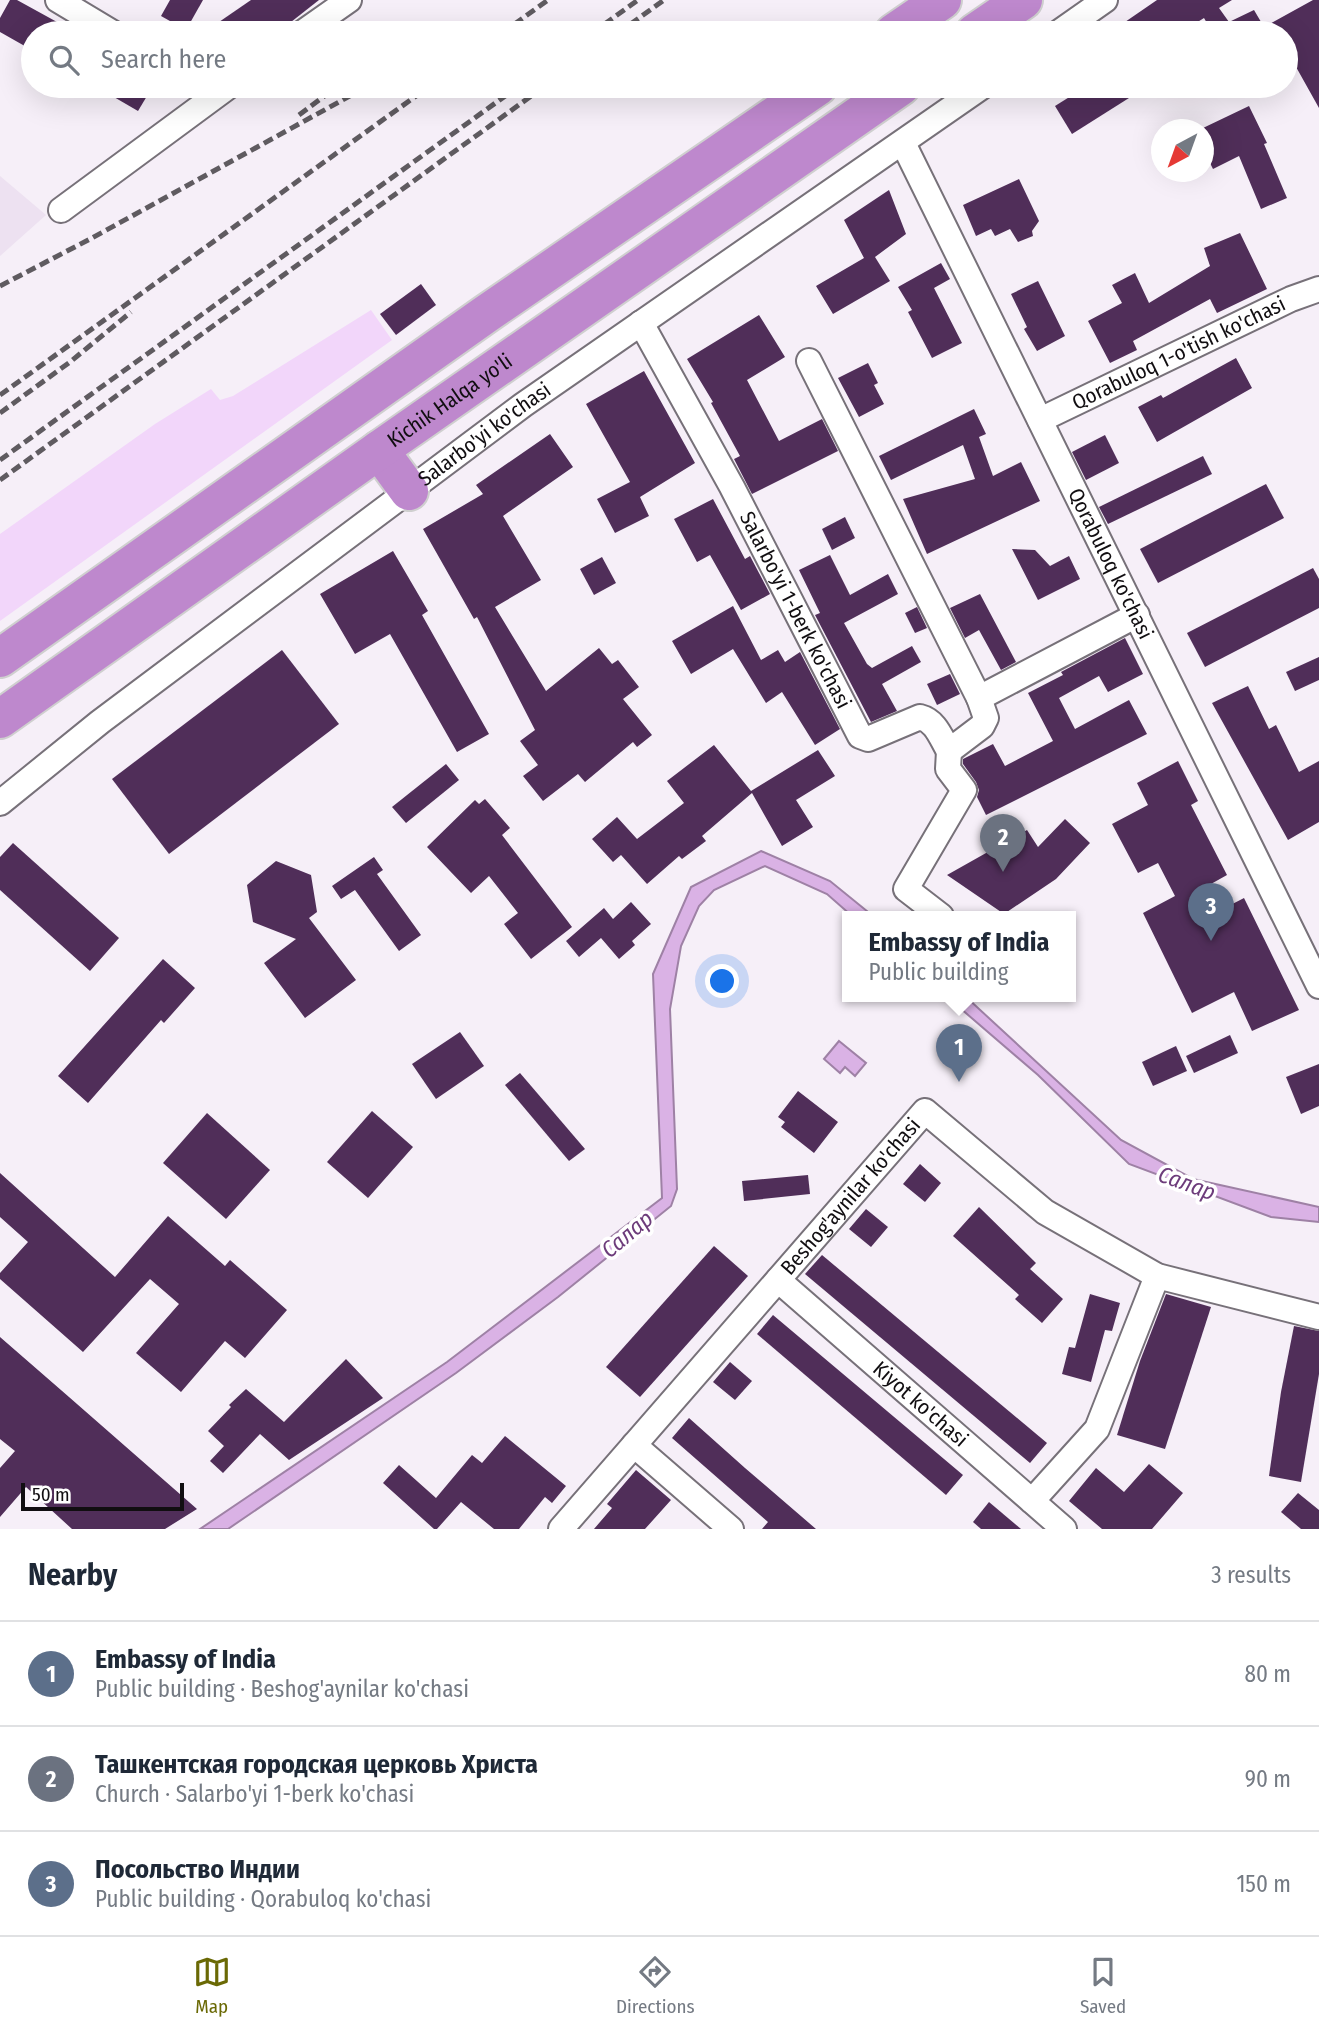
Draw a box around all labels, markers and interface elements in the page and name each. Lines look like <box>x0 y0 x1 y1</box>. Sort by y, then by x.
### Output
search box <box>21 21 1298 98</box>
icon: search <box>45 41 83 79</box>
text: Search here <box>101 44 226 75</box>
north arrow <box>1151 119 1214 182</box>
street label: Qorabuloq 1-o'tish ko'chasi <box>1068 291 1290 416</box>
street label: Kichik Halqa yo'li <box>382 348 517 453</box>
street label: Salarbo'yi ko'chasi <box>413 377 556 492</box>
street label: Qorabuloq ko'chasi <box>1062 484 1159 643</box>
street label: Salarbo'yi 1-berk ko'chasi <box>734 507 857 713</box>
pin: 2 <box>980 814 1026 872</box>
pin: 3 <box>1188 883 1234 941</box>
popup <box>842 911 1076 1002</box>
text: Embassy of India <box>869 927 1049 958</box>
text: Public building <box>869 958 1008 986</box>
your location <box>705 964 739 998</box>
pin: 1 <box>936 1024 982 1082</box>
street label: Beshog'aynilar ko'chasi <box>775 1113 926 1280</box>
water label: Салар <box>1154 1160 1220 1206</box>
water label: Салар <box>595 1204 659 1264</box>
street label: Kiyot ko'chasi <box>868 1356 973 1453</box>
scale bar <box>21 1480 184 1512</box>
text: 50 m <box>32 1483 70 1506</box>
text: Nearby <box>28 1557 117 1593</box>
text: 3 results <box>1211 1561 1291 1589</box>
text: Embassy of India <box>95 1644 276 1675</box>
text: 1 <box>46 1660 56 1688</box>
text: 80 m <box>1244 1660 1291 1688</box>
text: Public building · Beshog'aynilar ko'chasi <box>95 1675 469 1703</box>
text: Ташкентская городская церковь Христа <box>95 1749 538 1780</box>
text: 2 <box>46 1765 56 1793</box>
text: 90 m <box>1245 1765 1291 1793</box>
text: Church · Salarbo'yi 1-berk ko'chasi <box>95 1780 414 1808</box>
text: Посольство Индии <box>95 1854 300 1885</box>
text: 3 <box>46 1870 56 1898</box>
text: 150 m <box>1236 1870 1291 1898</box>
text: Public building · Qorabuloq ko'chasi <box>95 1885 431 1913</box>
tab: Map <box>193 1953 231 2018</box>
tab: Directions <box>616 1953 695 2018</box>
tab: Saved <box>1080 1953 1126 2018</box>

